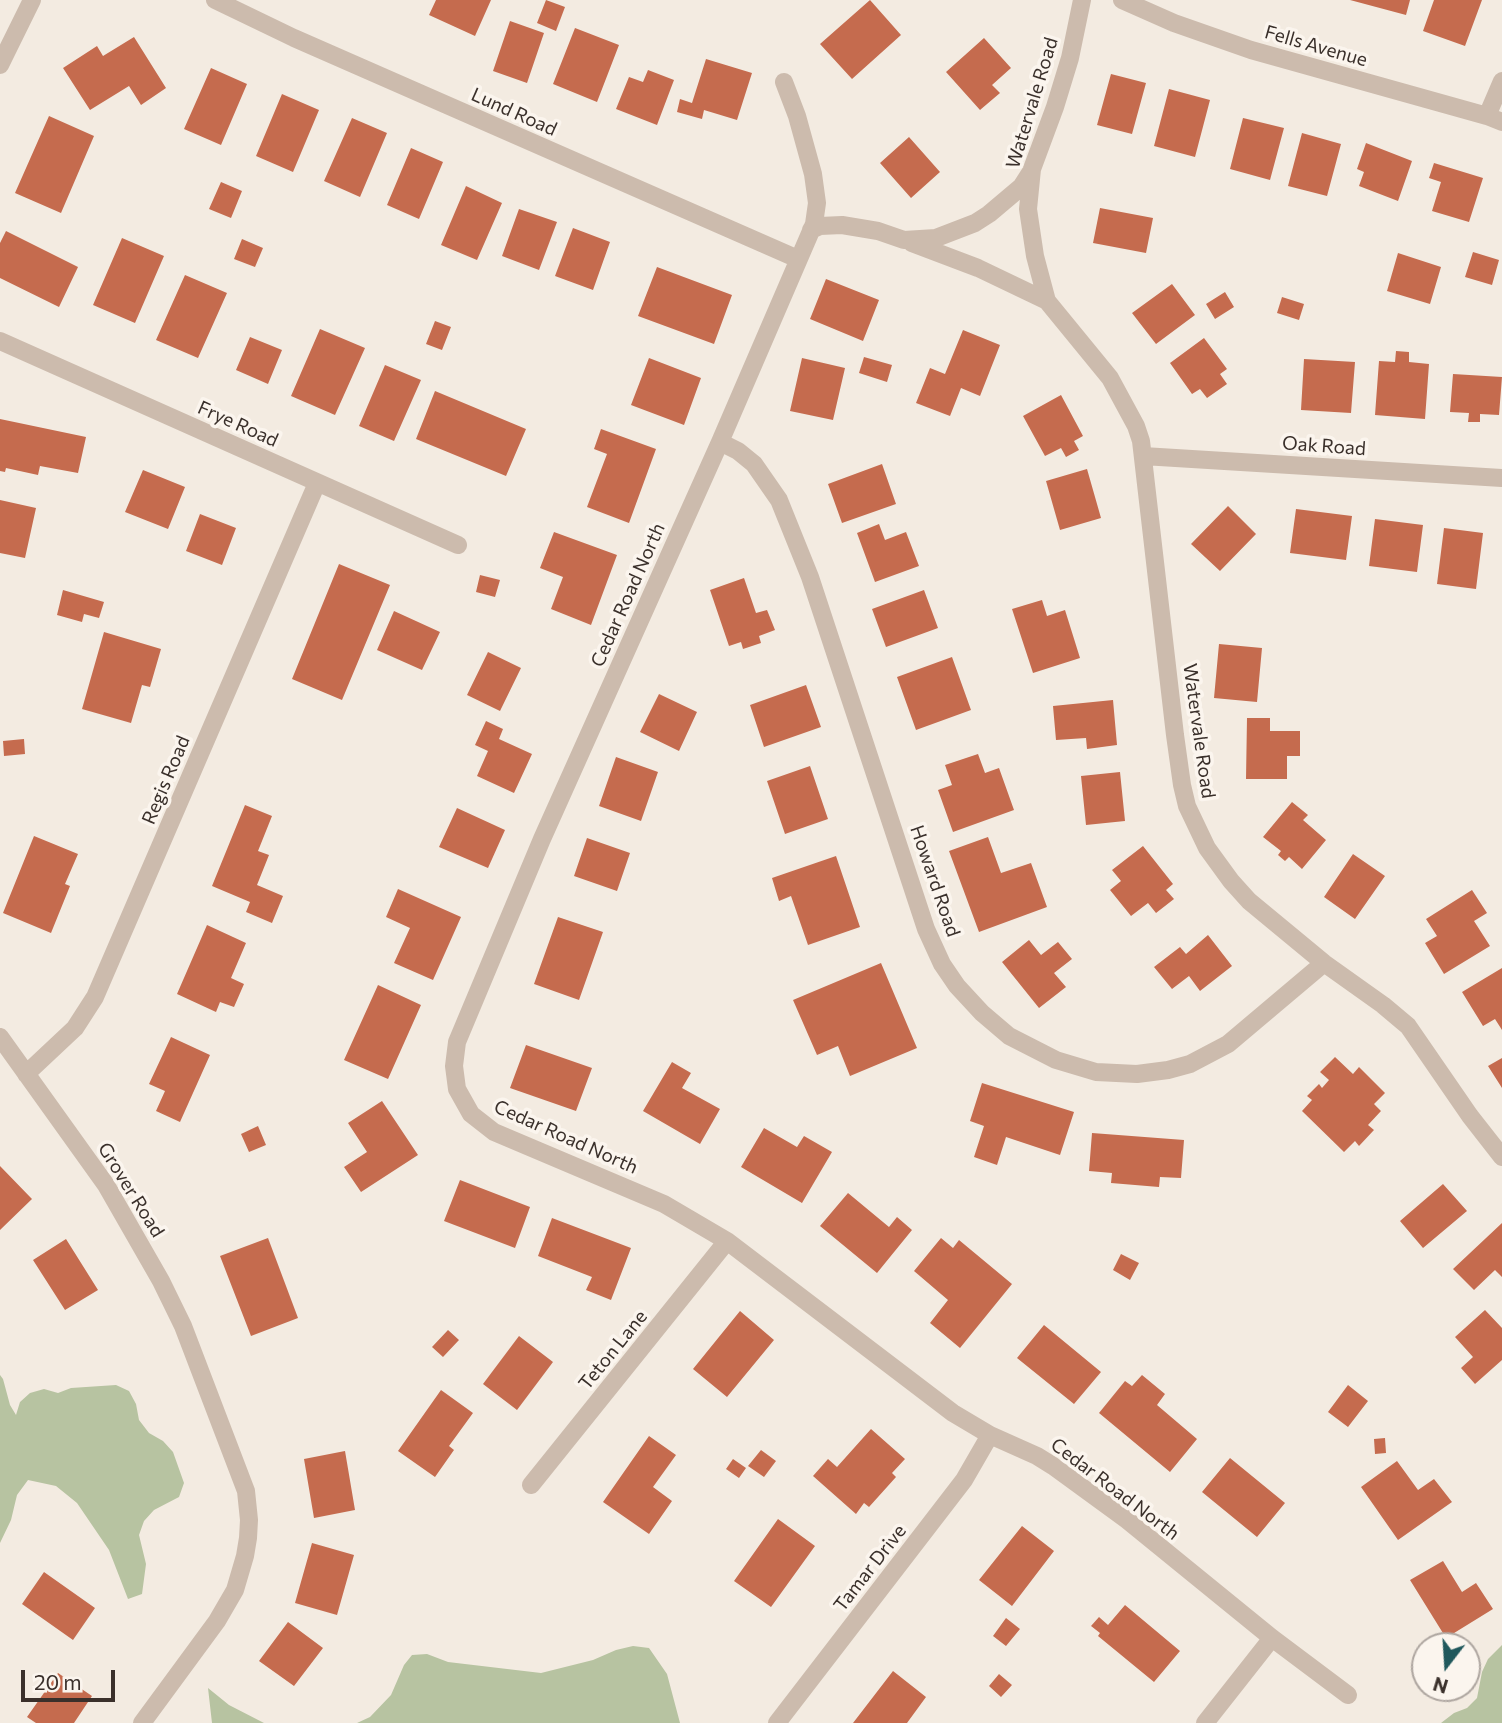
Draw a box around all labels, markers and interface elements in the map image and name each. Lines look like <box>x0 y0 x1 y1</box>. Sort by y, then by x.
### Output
street label: Fells Avenue <box>1262 20 1370 72</box>
street label: Watervale Road <box>1001 35 1063 171</box>
street label: Lund Road <box>468 83 560 141</box>
street label: Frye Road <box>194 396 282 452</box>
street label: Oak Road <box>1281 432 1367 460</box>
street label: Cedar Road North <box>586 520 670 670</box>
street label: Watervale Road <box>1178 662 1220 800</box>
street label: Regis Road <box>137 732 195 828</box>
street label: Howard Road <box>905 822 965 940</box>
street label: Cedar Road North <box>491 1095 641 1179</box>
street label: Grover Road <box>93 1138 169 1242</box>
street label: Teton Lane <box>574 1306 652 1394</box>
street label: Cedar Road North <box>1046 1433 1184 1545</box>
street label: Tamar Drive <box>829 1520 911 1616</box>
north arrow <box>1411 1632 1481 1702</box>
scale bar <box>24 1656 119 1700</box>
text: 20 m <box>34 1669 82 1694</box>
text: N <box>1430 1673 1450 1699</box>

